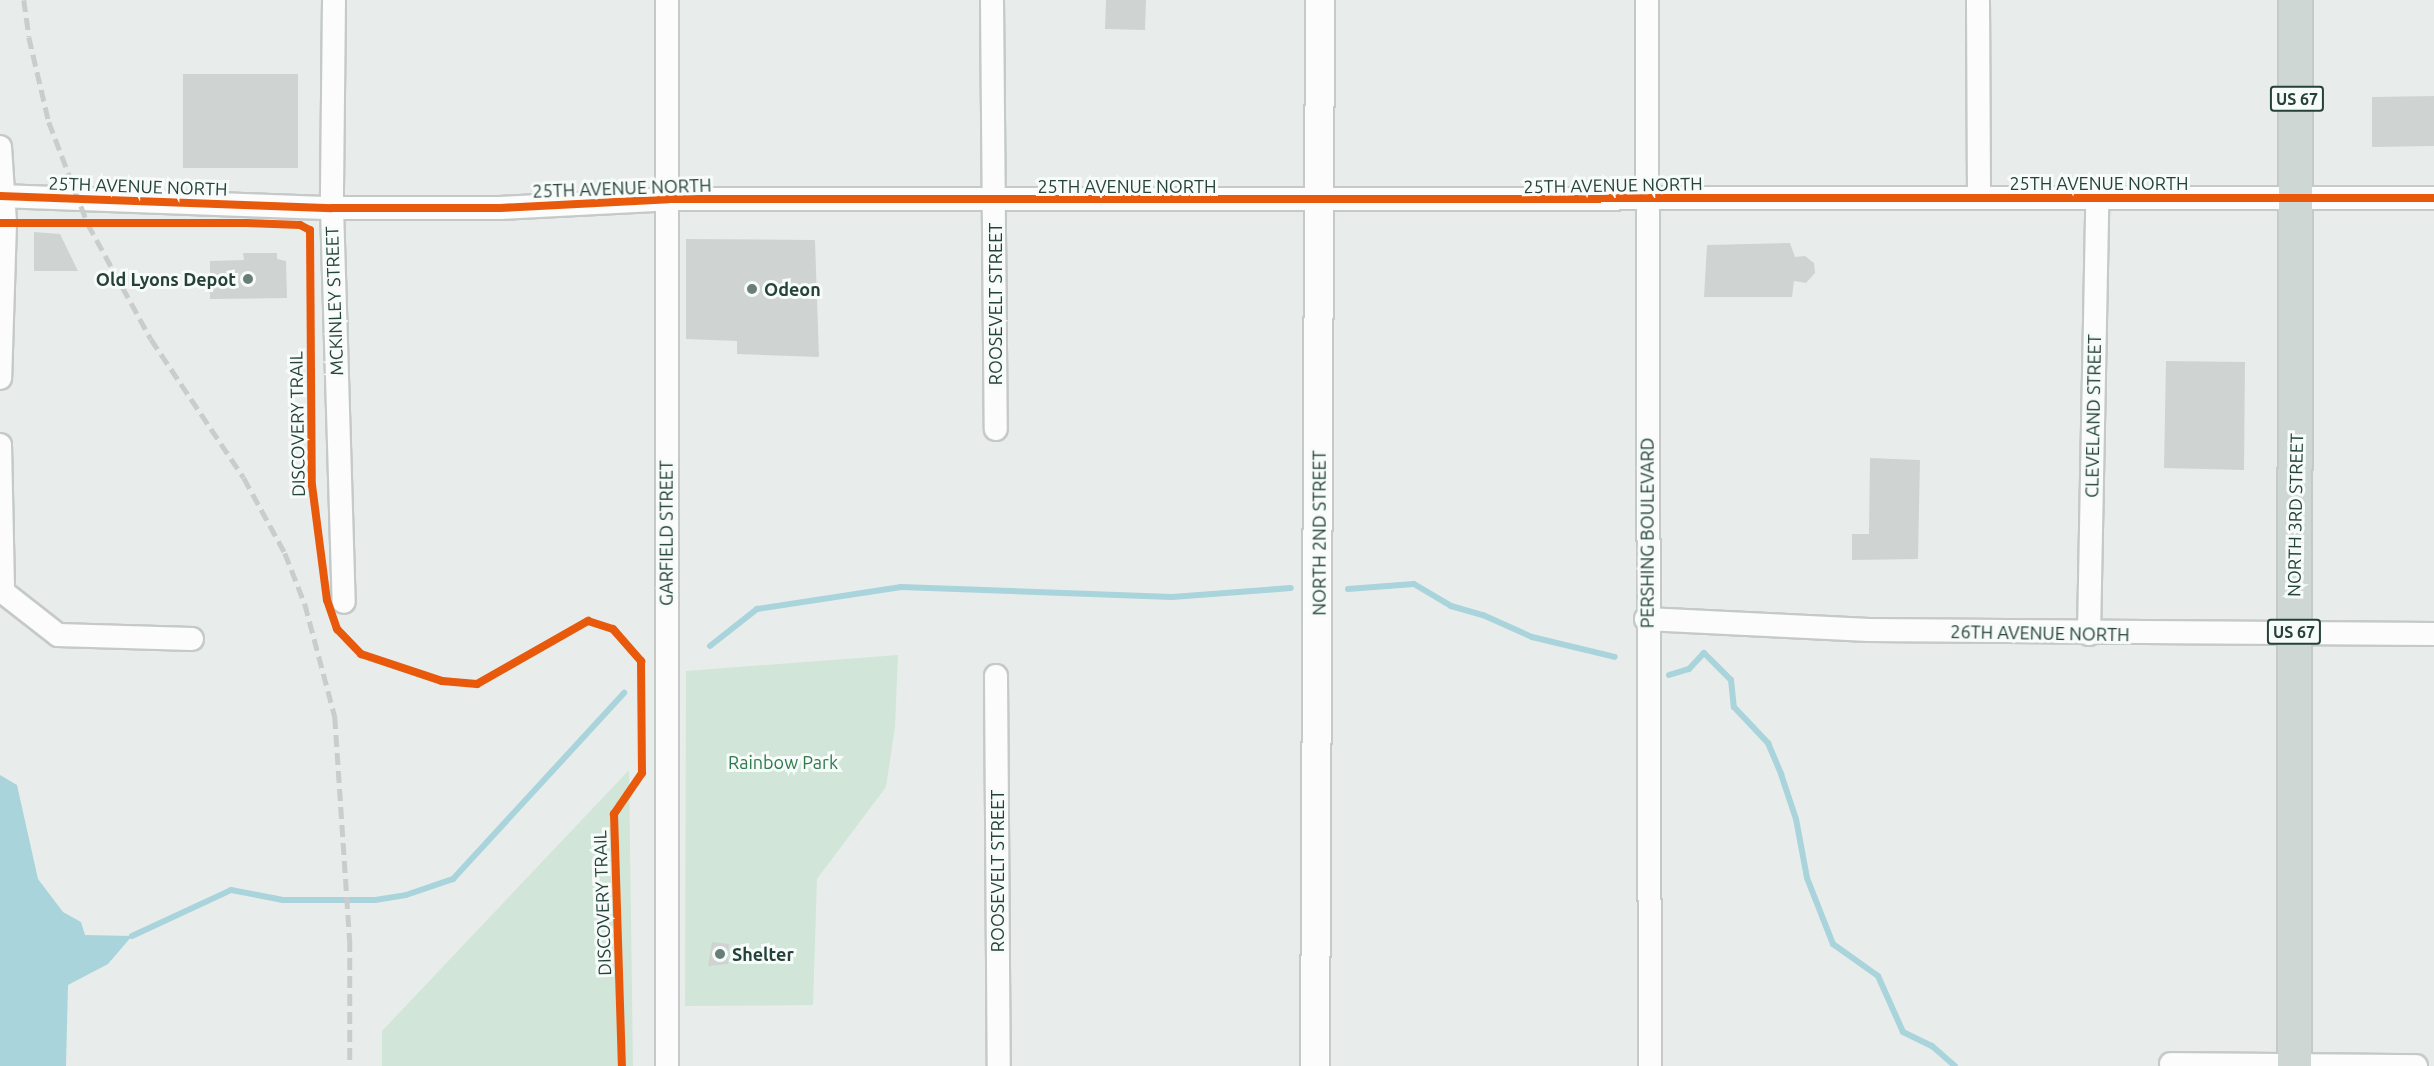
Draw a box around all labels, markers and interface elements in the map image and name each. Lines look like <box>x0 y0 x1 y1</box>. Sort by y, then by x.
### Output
road number: US 67 <box>2268 86 2326 112</box>
street label: 25TH AVENUE NORTH <box>48 172 228 200</box>
street label: 25TH AVENUE NORTH <box>2009 172 2189 194</box>
street label: 25TH AVENUE NORTH <box>1523 173 1703 197</box>
street label: 25TH AVENUE NORTH <box>532 174 712 202</box>
street label: 25TH AVENUE NORTH <box>1037 175 1217 197</box>
street label: ROOSEVELT STREET <box>984 223 1006 385</box>
street label: MCKINLEY STREET <box>321 226 347 376</box>
place label: Old Lyons Depot <box>96 268 236 290</box>
marker: Old Lyons Depot <box>241 272 255 286</box>
place label: Odeon <box>764 278 821 300</box>
marker: Odeon <box>745 282 759 296</box>
street label: CLEVELAND STREET <box>2081 334 2105 498</box>
street label: DISCOVERY TRAIL <box>285 351 309 497</box>
street label: NORTH 3RD STREET <box>2283 433 2307 597</box>
street label: PERSHING BOULEVARD <box>1636 438 1658 628</box>
street label: NORTH 2ND STREET <box>1308 450 1330 616</box>
street label: GARFIELD STREET <box>655 460 677 606</box>
road number: US 67 <box>2266 619 2322 645</box>
street label: 26TH AVENUE NORTH <box>1950 621 2130 645</box>
park label: Rainbow Park <box>728 751 838 773</box>
street label: ROOSEVELT STREET <box>986 790 1008 952</box>
street label: DISCOVERY TRAIL <box>589 830 615 976</box>
place label: Shelter <box>732 943 794 965</box>
marker: Shelter <box>713 947 727 961</box>

